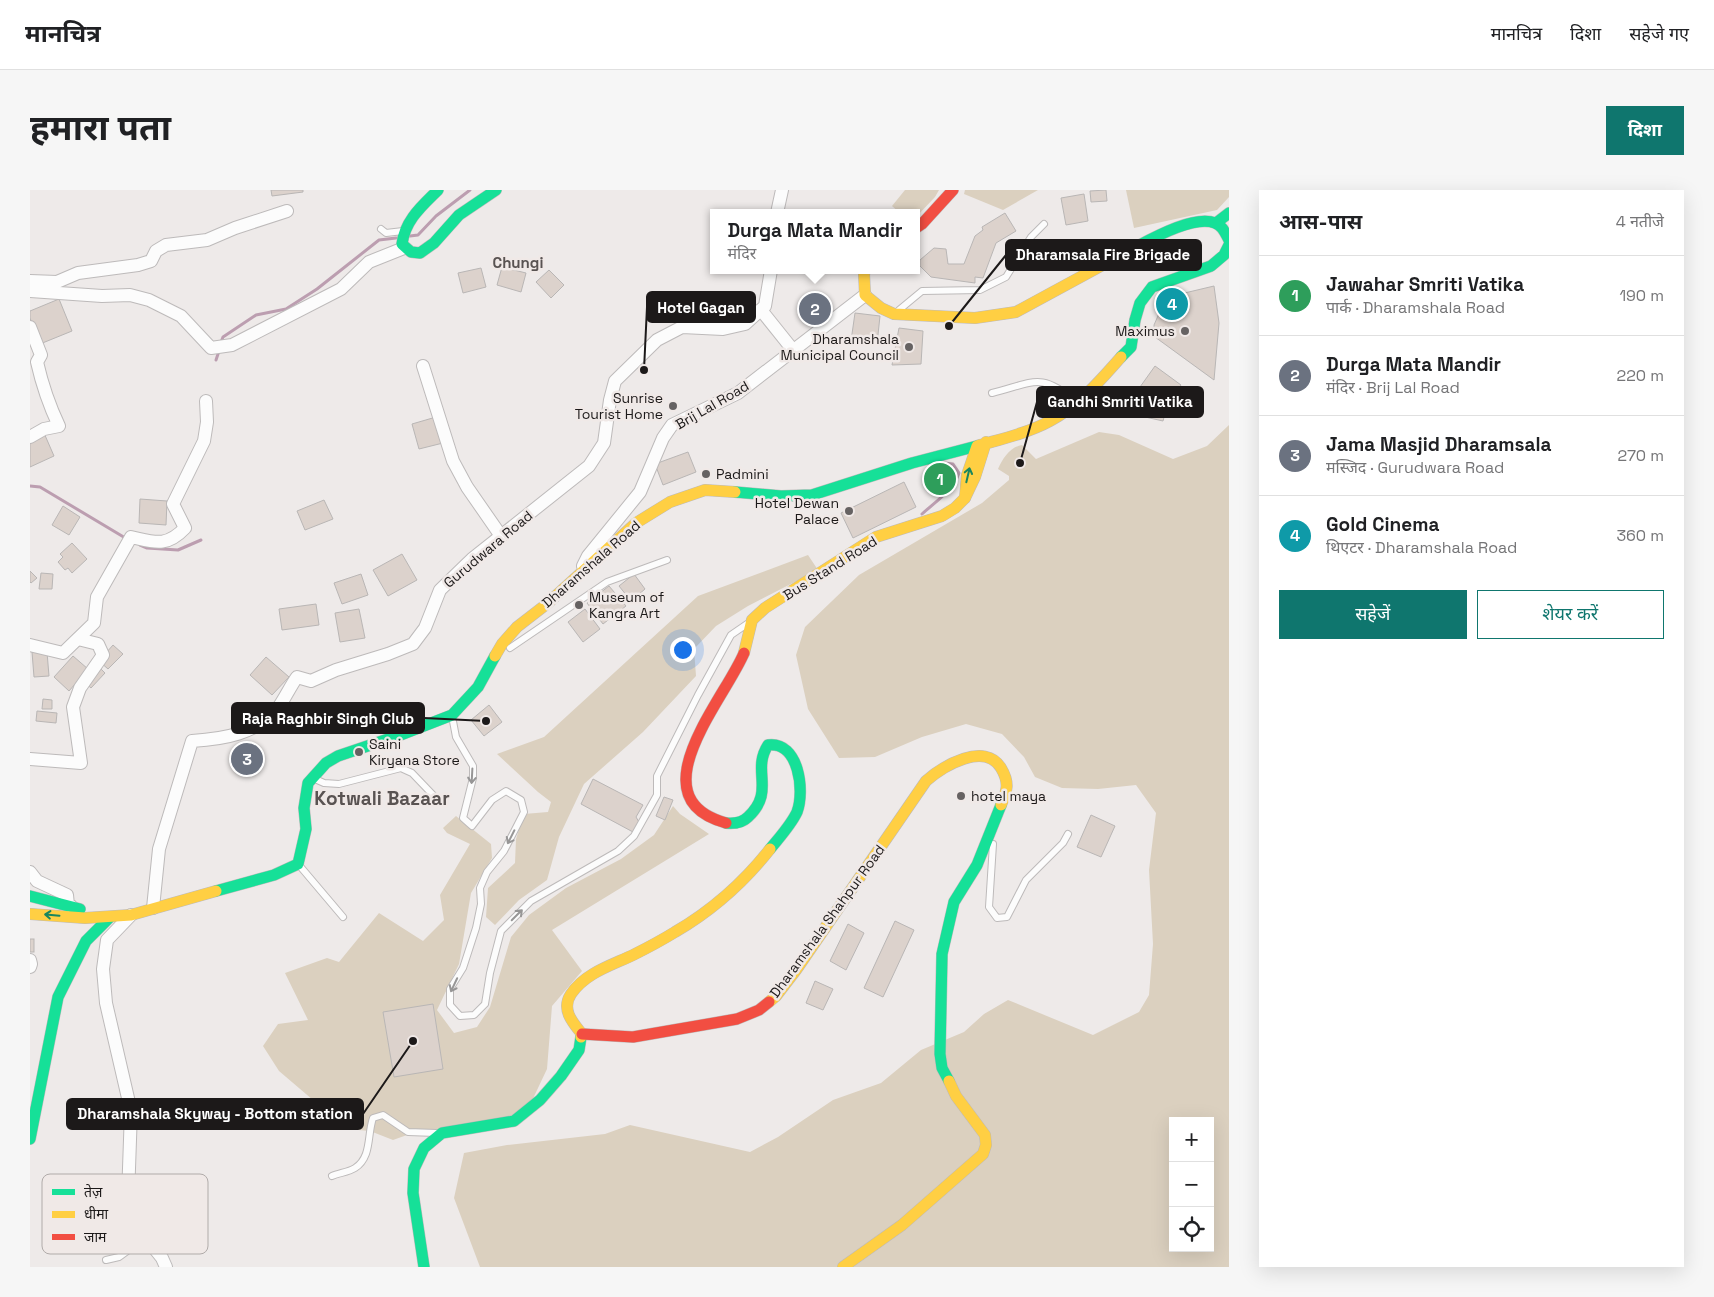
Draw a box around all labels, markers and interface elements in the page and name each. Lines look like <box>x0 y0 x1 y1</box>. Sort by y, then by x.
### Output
text: मानचित्र <box>25 18 101 49</box>
text: मानचित्र <box>1491 22 1542 45</box>
text: दिशा <box>1570 22 1601 45</box>
text: सहेजे गए <box>1629 22 1689 45</box>
text: हमारा पता <box>30 106 171 150</box>
button: दिशा <box>1606 106 1684 155</box>
text: आस-पास <box>1279 208 1362 235</box>
popup <box>710 209 920 274</box>
text: 4 नतीजे <box>1616 211 1664 232</box>
text: Durga Mata Mandir <box>727 218 903 243</box>
callout: Dharamsala Fire Brigade <box>1006 240 1201 270</box>
text: मंदिर <box>727 243 756 264</box>
text: Dharamsala Fire Brigade <box>1016 245 1191 264</box>
district label: Chungi <box>493 253 543 272</box>
text: Jawahar Smriti Vatika <box>1326 272 1524 297</box>
pin: 4 <box>1156 285 1188 323</box>
text: 1 <box>1291 285 1299 306</box>
text: 190 m <box>1619 285 1664 306</box>
pin: 2 <box>799 290 831 328</box>
callout: Hotel Gagan <box>647 292 755 322</box>
text: पार्क · Dharamshala Road <box>1326 297 1505 318</box>
text: Hotel Gagan <box>657 298 745 317</box>
place label: Maximus <box>1115 322 1175 340</box>
marker: Maximus <box>1179 325 1191 337</box>
place label: Dharamshala Municipal Council <box>780 330 899 364</box>
marker: Dharamshala Municipal Council <box>903 341 915 353</box>
text: Durga Mata Mandir <box>1326 352 1501 377</box>
text: 2 <box>1290 365 1300 386</box>
text: 220 m <box>1617 365 1664 386</box>
street label: Brij Lal Road <box>672 377 752 433</box>
text: मंदिर · Brij Lal Road <box>1326 377 1460 398</box>
callout: Gandhi Smriti Vatika <box>1037 387 1203 417</box>
place label: Sunrise Tourist Home <box>575 389 663 423</box>
text: Gandhi Smriti Vatika <box>1047 392 1193 411</box>
marker: Sunrise Tourist Home <box>667 400 679 412</box>
text: Jama Masjid Dharamsala <box>1326 432 1551 457</box>
text: 3 <box>1290 445 1300 466</box>
text: 270 m <box>1617 445 1664 466</box>
text: मस्जिद · Gurudwara Road <box>1326 457 1504 478</box>
pin: 1 <box>924 460 956 498</box>
place label: Padmini <box>716 465 769 483</box>
one-way arrow <box>964 467 973 483</box>
marker: Padmini <box>700 468 712 480</box>
place label: Hotel Dewan Palace <box>755 494 839 528</box>
marker: Hotel Dewan Palace <box>843 505 855 517</box>
street label: Gurudwara Road <box>440 506 536 592</box>
text: Gold Cinema <box>1326 512 1439 537</box>
street label: Dharamshala Road <box>538 516 644 612</box>
text: 4 <box>1290 525 1300 546</box>
text: 360 m <box>1616 525 1664 546</box>
street label: Bus Stand Road <box>780 532 880 604</box>
text: थिएटर · Dharamshala Road <box>1326 537 1517 558</box>
place label: Museum of Kangra Art <box>589 588 664 622</box>
button: सहेजें <box>1279 590 1467 639</box>
button: शेयर करें <box>1477 590 1664 639</box>
marker: Museum of Kangra Art <box>573 599 585 611</box>
your location <box>670 637 696 663</box>
callout: Raja Raghbir Singh Club <box>232 703 424 733</box>
text: Raja Raghbir Singh Club <box>242 709 414 728</box>
place label: Saini Kiryana Store <box>369 735 460 769</box>
pin: 3 <box>231 740 263 778</box>
marker: Saini Kiryana Store <box>353 746 365 758</box>
one-way arrow <box>468 768 477 784</box>
district label: Kotwali Bazaar <box>314 786 450 811</box>
place label: hotel maya <box>971 787 1046 805</box>
marker: hotel maya <box>955 790 967 802</box>
one-way arrow <box>506 830 516 845</box>
street label: Dharamshala Shahpur Road <box>765 841 889 1001</box>
one-way arrow <box>510 909 523 921</box>
one-way arrow <box>45 910 61 920</box>
one-way arrow <box>448 978 458 993</box>
callout: Dharamshala Skyway - Bottom station <box>67 1099 363 1129</box>
text: Dharamshala Skyway - Bottom station <box>77 1104 353 1123</box>
map controls <box>1169 1117 1214 1252</box>
button: + <box>1169 1117 1214 1162</box>
button: − <box>1169 1162 1214 1207</box>
legend <box>42 1174 208 1254</box>
text: तेज़ <box>84 1183 103 1201</box>
text: धीमा <box>84 1205 109 1223</box>
button: locate <box>1169 1207 1214 1252</box>
text: जाम <box>84 1228 107 1246</box>

